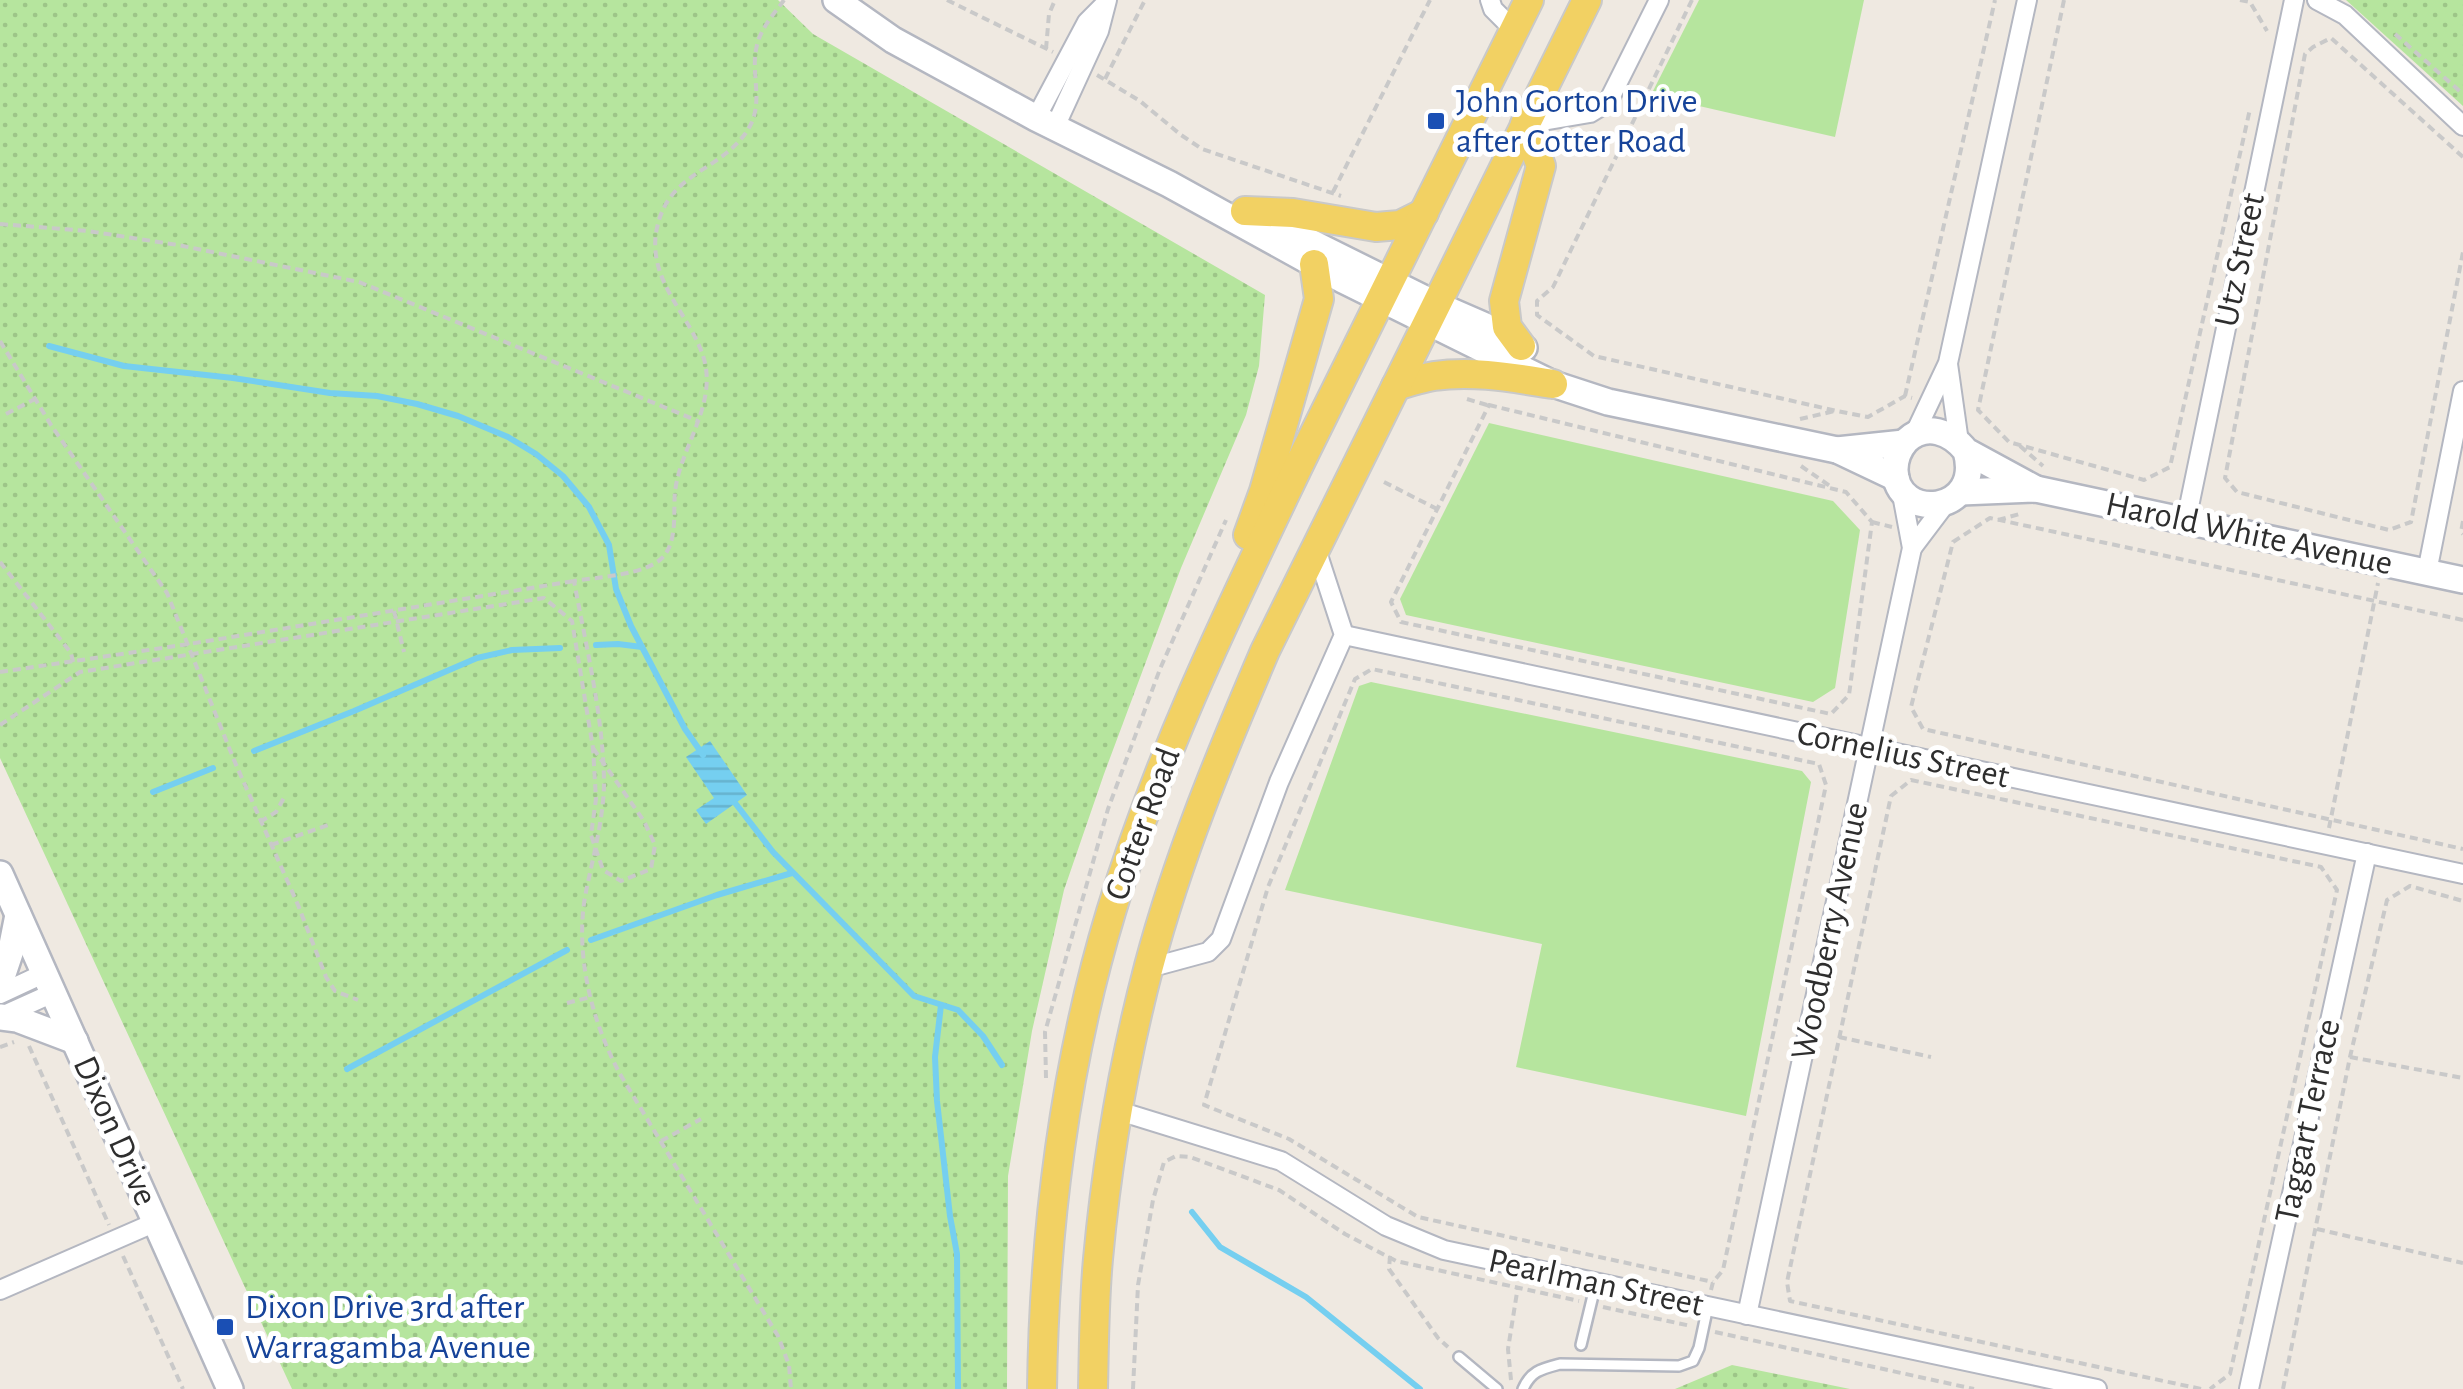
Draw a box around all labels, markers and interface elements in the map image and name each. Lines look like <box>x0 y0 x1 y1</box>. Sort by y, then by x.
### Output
place label: John Gorton Drive after Cotter Road <box>1456 84 1698 159</box>
marker: John Gorton Drive after Cotter Road <box>1425 110 1447 132</box>
street label: Utz Street <box>2209 190 2271 330</box>
street label: Harold White Avenue <box>2102 486 2396 582</box>
street label: Cornelius Street <box>1794 715 2012 795</box>
street label: Cotter Road <box>1099 743 1187 905</box>
street label: Woodberry Avenue <box>1786 799 1874 1063</box>
street label: Taggart Terrace <box>2269 1016 2347 1226</box>
street label: Dixon Drive <box>67 1051 163 1211</box>
street label: Pearlman Street <box>1485 1243 1707 1323</box>
place label: Dixon Drive 3rd after Warragamba Avenue <box>245 1290 531 1365</box>
marker: Dixon Drive 3rd after Warragamba Avenue <box>214 1316 236 1338</box>

